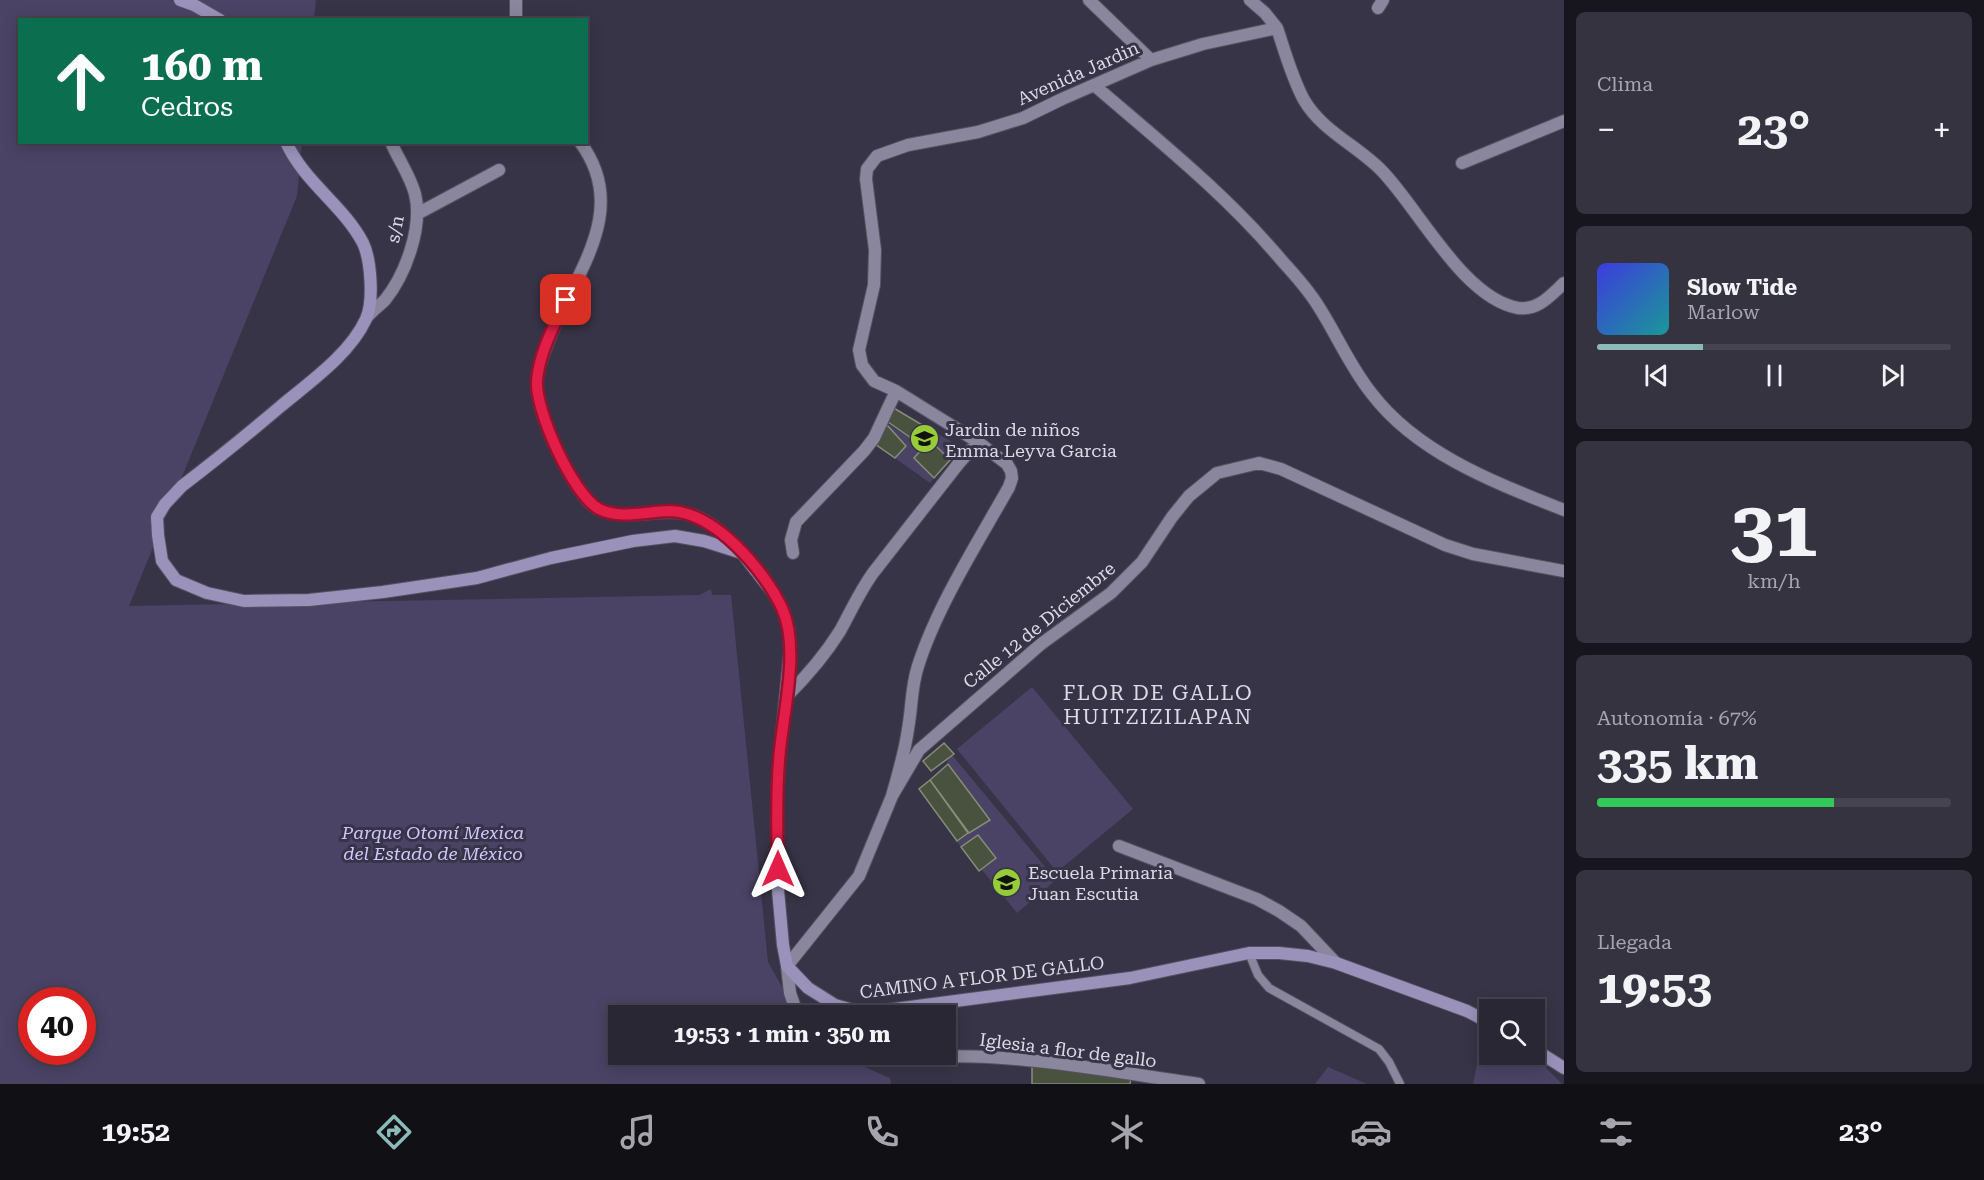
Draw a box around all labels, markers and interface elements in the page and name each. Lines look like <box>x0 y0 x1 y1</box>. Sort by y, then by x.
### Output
street label: Avenida Jardin <box>1014 37 1142 109</box>
text: 160 m <box>141 41 263 90</box>
icon: ahead <box>42 42 120 120</box>
text: Clima <box>1597 72 1653 96</box>
text: Cedros <box>141 91 233 123</box>
text: 23° <box>1738 103 1810 156</box>
text: − <box>1597 110 1615 149</box>
text: + <box>1933 110 1951 149</box>
street label: s/n <box>382 213 408 244</box>
pin <box>540 274 591 325</box>
text: Slow Tide <box>1687 275 1797 300</box>
icon: arrive <box>549 283 582 316</box>
text: Marlow <box>1687 300 1760 324</box>
icon: previous <box>1640 359 1673 392</box>
icon: pause <box>1758 359 1791 392</box>
icon: next <box>1876 359 1909 392</box>
place label: Jardin de niños Emma Leyva Garcia <box>945 419 1117 461</box>
school or university icon: Jardin de niños Emma Leyva Garcia <box>908 423 940 455</box>
text: 31 <box>1730 484 1818 575</box>
street label: Calle 12 de Diciembre <box>959 557 1119 693</box>
text: km/h <box>1747 569 1801 593</box>
district label: FLOR DE GALLO HUITZIZILAPAN <box>1063 681 1253 729</box>
text: Autonomía · 67% <box>1597 706 1757 730</box>
text: 335 km <box>1597 737 1758 790</box>
park label: Parque Otomí Mexica del Estado de México <box>341 822 524 864</box>
position arrow <box>746 837 810 901</box>
place label: Escuela Primaria Juan Escutia <box>1028 862 1173 904</box>
school or university icon: Escuela Primaria Juan Escutia <box>991 866 1023 898</box>
text: Llegada <box>1597 930 1672 954</box>
street label: CAMINO A FLOR DE GALLO <box>858 952 1106 1002</box>
text: 19:53 <box>1597 961 1712 1014</box>
speed limit sign: 40 <box>18 987 96 1065</box>
map controls <box>1479 999 1545 1065</box>
button: search <box>1479 999 1545 1065</box>
text: 19:53 · 1 min · 350 m <box>673 1022 891 1047</box>
street label: Iglesia a flor de gallo <box>978 1029 1158 1071</box>
icon: directions <box>373 1111 415 1153</box>
icon: music <box>617 1111 659 1153</box>
icon: phone <box>861 1111 903 1153</box>
icon: climate <box>1106 1111 1148 1153</box>
icon: car <box>1350 1111 1392 1153</box>
icon: filters <box>1595 1111 1637 1153</box>
text: 19:52 <box>101 1116 170 1148</box>
text: 23° <box>1839 1116 1883 1148</box>

